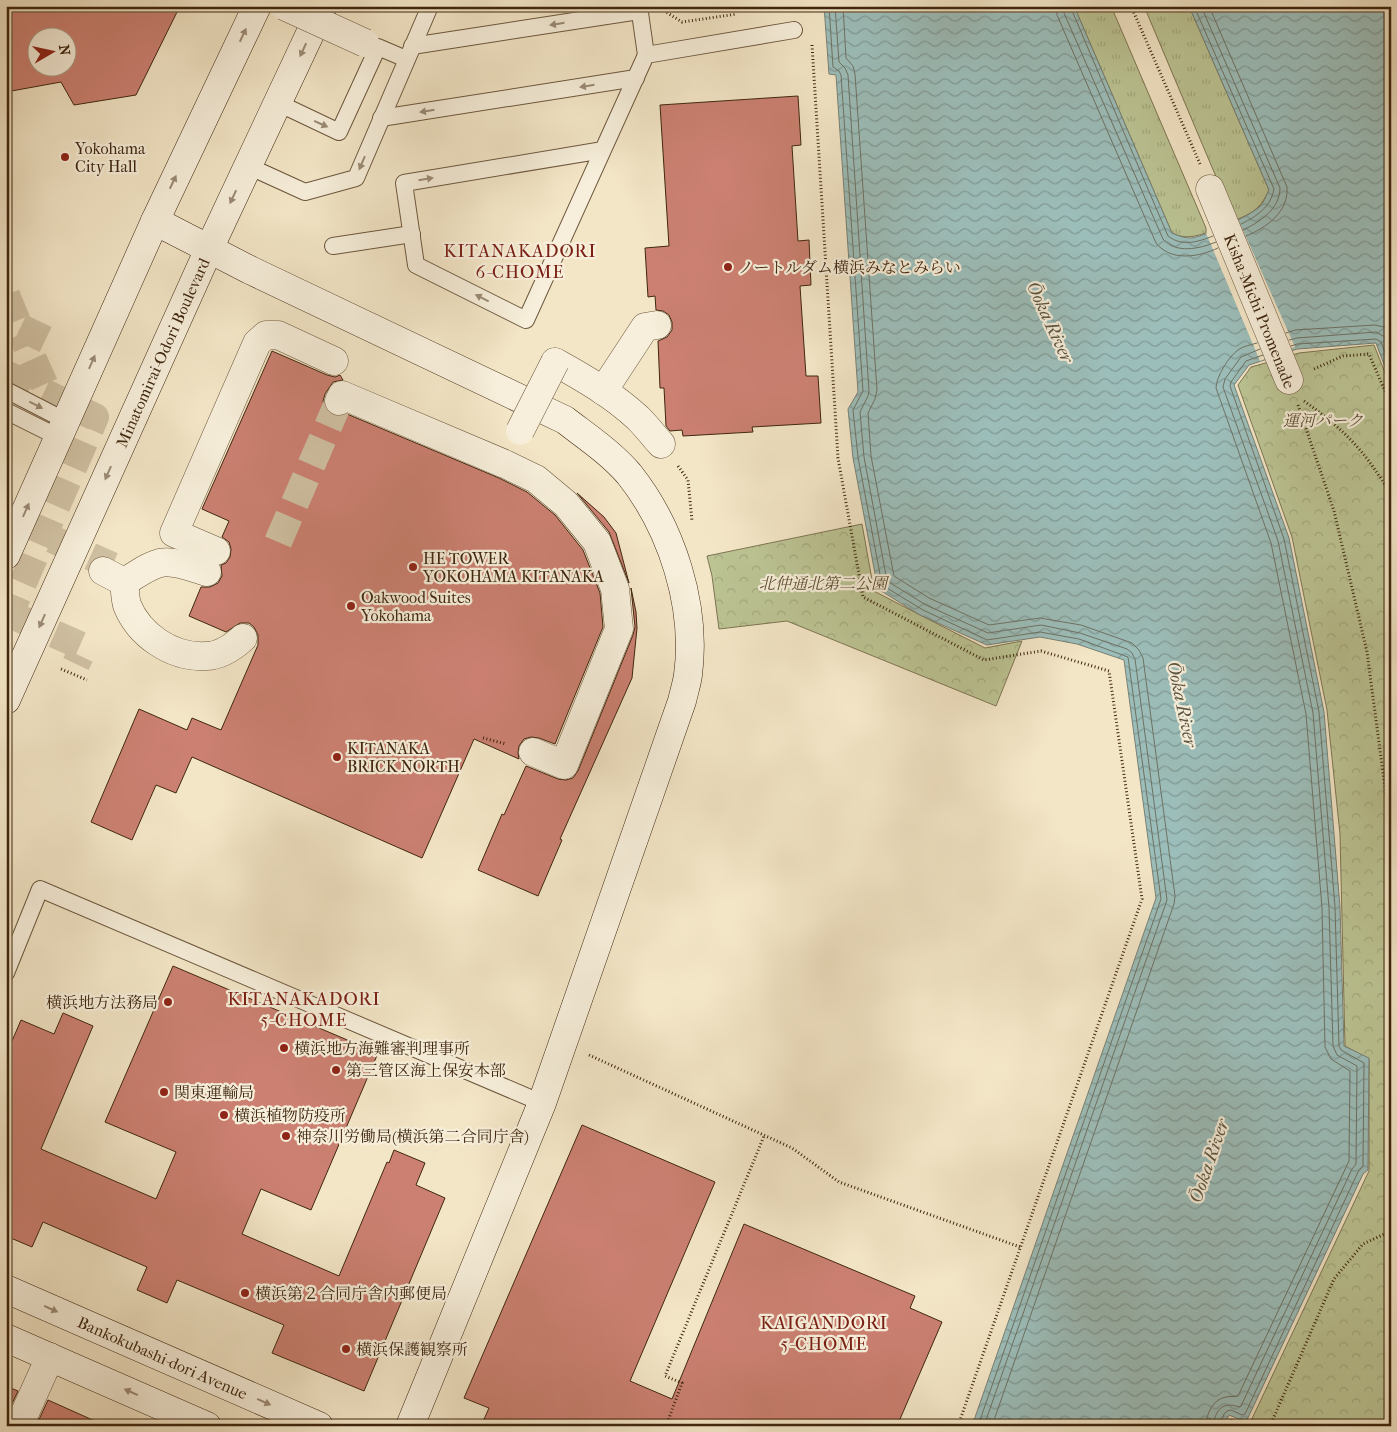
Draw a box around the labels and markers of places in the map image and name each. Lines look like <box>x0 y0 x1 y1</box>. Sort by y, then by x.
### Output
place label: Yokohama City Hall <box>74 139 146 176</box>
marker: Yokohama City Hall <box>59 151 71 163</box>
place label: ノートルダム横浜みなとみらい <box>738 258 961 277</box>
marker: ノートルダム横浜みなとみらい <box>722 261 734 273</box>
place label: HE TOWER YOKOHAMA KITANAKA <box>422 549 604 586</box>
marker: HE TOWER YOKOHAMA KITANAKA <box>407 561 419 573</box>
place label: Oakwood Suites Yokohama <box>360 588 471 625</box>
marker: Oakwood Suites Yokohama <box>345 600 357 612</box>
place label: KITANAKA BRICK NORTH <box>347 739 460 776</box>
marker: KITANAKA BRICK NORTH <box>331 751 343 763</box>
place label: 横浜地方法務局 <box>46 993 158 1012</box>
marker: 横浜地方法務局 <box>162 996 174 1008</box>
place label: 横浜地方海難審判理事所 <box>294 1039 470 1058</box>
marker: 横浜地方海難審判理事所 <box>278 1042 290 1054</box>
place label: 第三管区海上保安本部 <box>346 1061 506 1080</box>
marker: 第三管区海上保安本部 <box>330 1064 342 1076</box>
place label: 関東運輸局 <box>174 1083 254 1102</box>
marker: 関東運輸局 <box>158 1086 170 1098</box>
place label: 横浜植物防疫所 <box>234 1106 346 1125</box>
marker: 横浜植物防疫所 <box>218 1109 230 1121</box>
place label: 神奈川労働局(横浜第二合同庁舎) <box>296 1127 529 1146</box>
marker: 神奈川労働局(横浜第二合同庁舎) <box>280 1130 292 1142</box>
place label: 横浜第２合同庁舎内郵便局 <box>255 1284 447 1303</box>
marker: 横浜第２合同庁舎内郵便局 <box>239 1287 251 1299</box>
place label: 横浜保護観察所 <box>356 1340 468 1359</box>
marker: 横浜保護観察所 <box>340 1343 352 1355</box>

